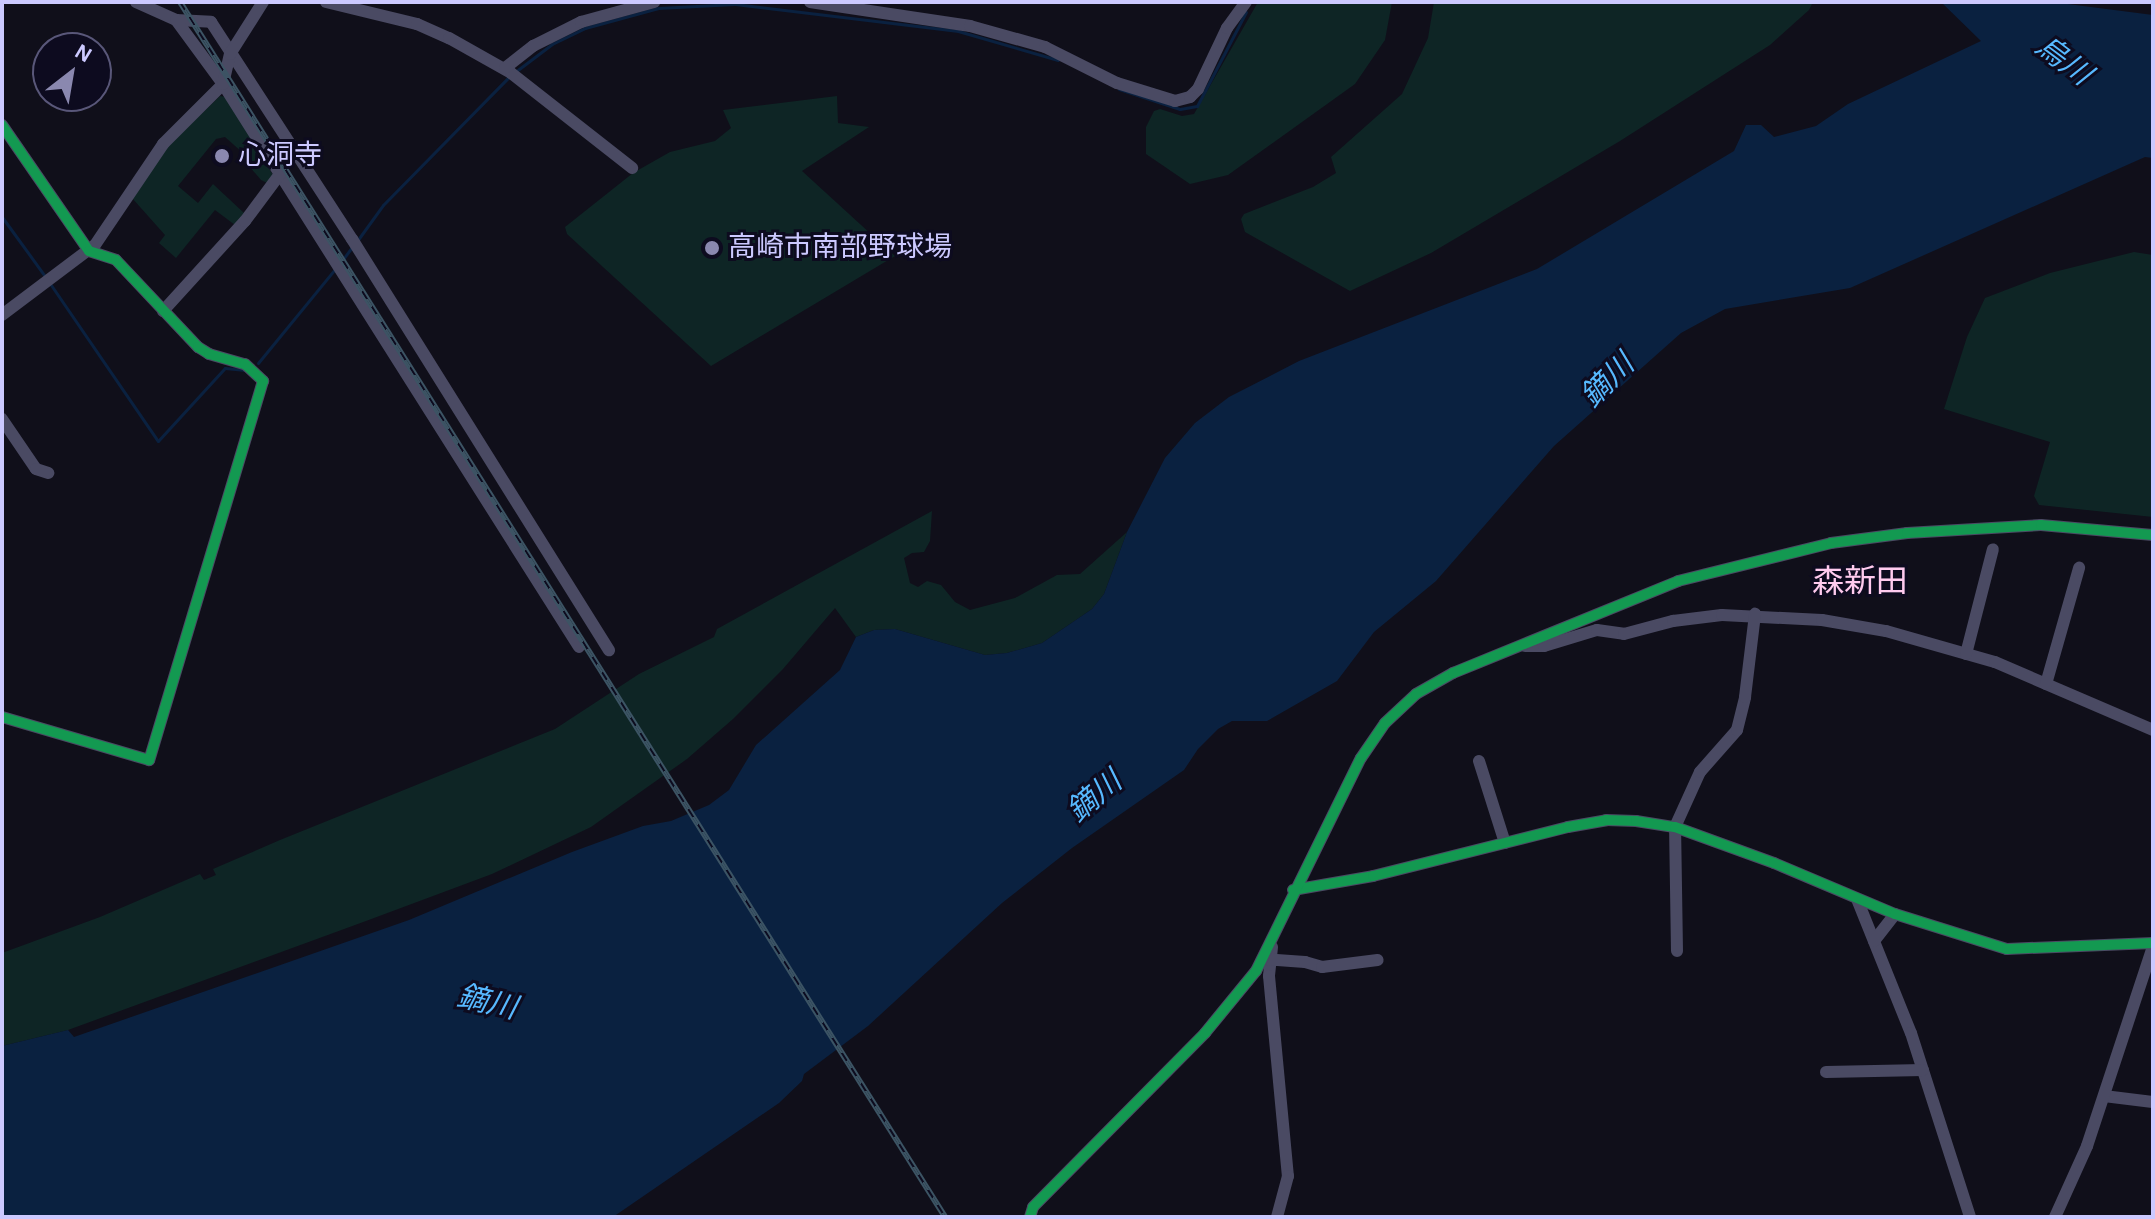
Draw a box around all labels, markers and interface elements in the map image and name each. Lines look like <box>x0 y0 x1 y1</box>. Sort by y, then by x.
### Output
water label: 烏川 <box>2028 29 2098 93</box>
north arrow <box>32 32 112 112</box>
text: N <box>71 40 96 67</box>
place label: 心洞寺 <box>238 139 322 173</box>
marker: 心洞寺 <box>213 147 231 165</box>
place label: 高崎市南部野球場 <box>728 231 952 265</box>
marker: 高崎市南部野球場 <box>703 239 721 257</box>
water label: 鏑川 <box>1574 347 1642 415</box>
district label: 森新田 <box>1812 563 1908 601</box>
water label: 鏑川 <box>1060 764 1130 830</box>
water label: 鏑川 <box>454 979 520 1027</box>

